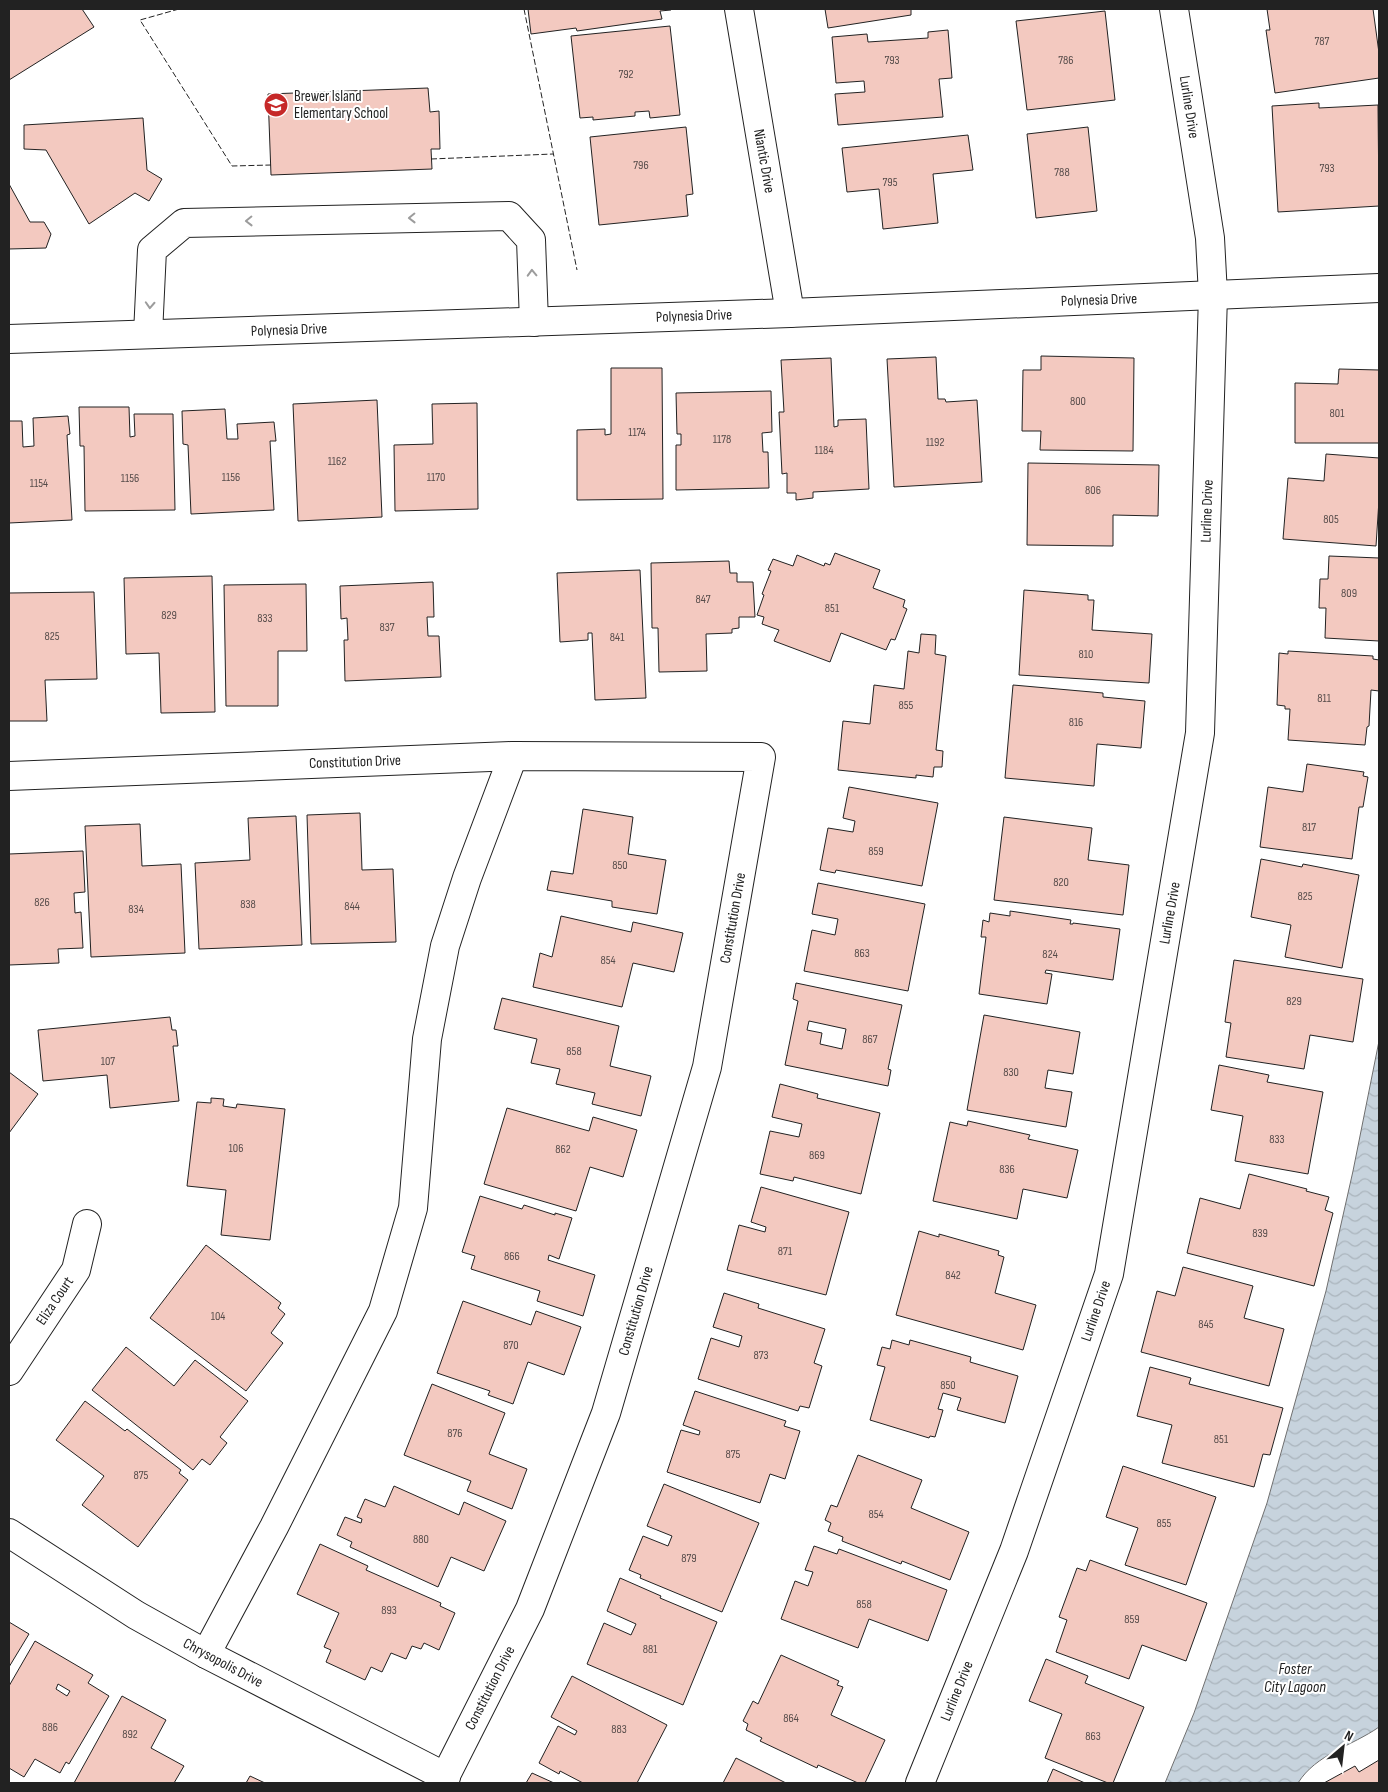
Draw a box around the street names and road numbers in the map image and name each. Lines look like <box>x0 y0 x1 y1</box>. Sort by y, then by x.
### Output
street label: Lurline Drive <box>1175 74 1203 140</box>
street label: Niantic Drive <box>749 127 779 195</box>
street label: Polynesia Drive <box>1061 289 1137 311</box>
street label: Polynesia Drive <box>656 305 732 327</box>
street label: Polynesia Drive <box>251 319 327 341</box>
street label: Lurline Drive <box>1196 479 1218 543</box>
street label: Constitution Drive <box>309 751 401 773</box>
street label: Constitution Drive <box>716 871 750 965</box>
street label: Lurline Drive <box>1155 880 1185 946</box>
street label: Constitution Drive <box>614 1264 658 1358</box>
street label: Eliza Court <box>32 1273 78 1329</box>
street label: Lurline Drive <box>1077 1278 1115 1344</box>
street label: Chrysopolis Drive <box>180 1634 266 1692</box>
street label: Constitution Drive <box>461 1643 519 1733</box>
street label: Lurline Drive <box>936 1658 978 1724</box>

